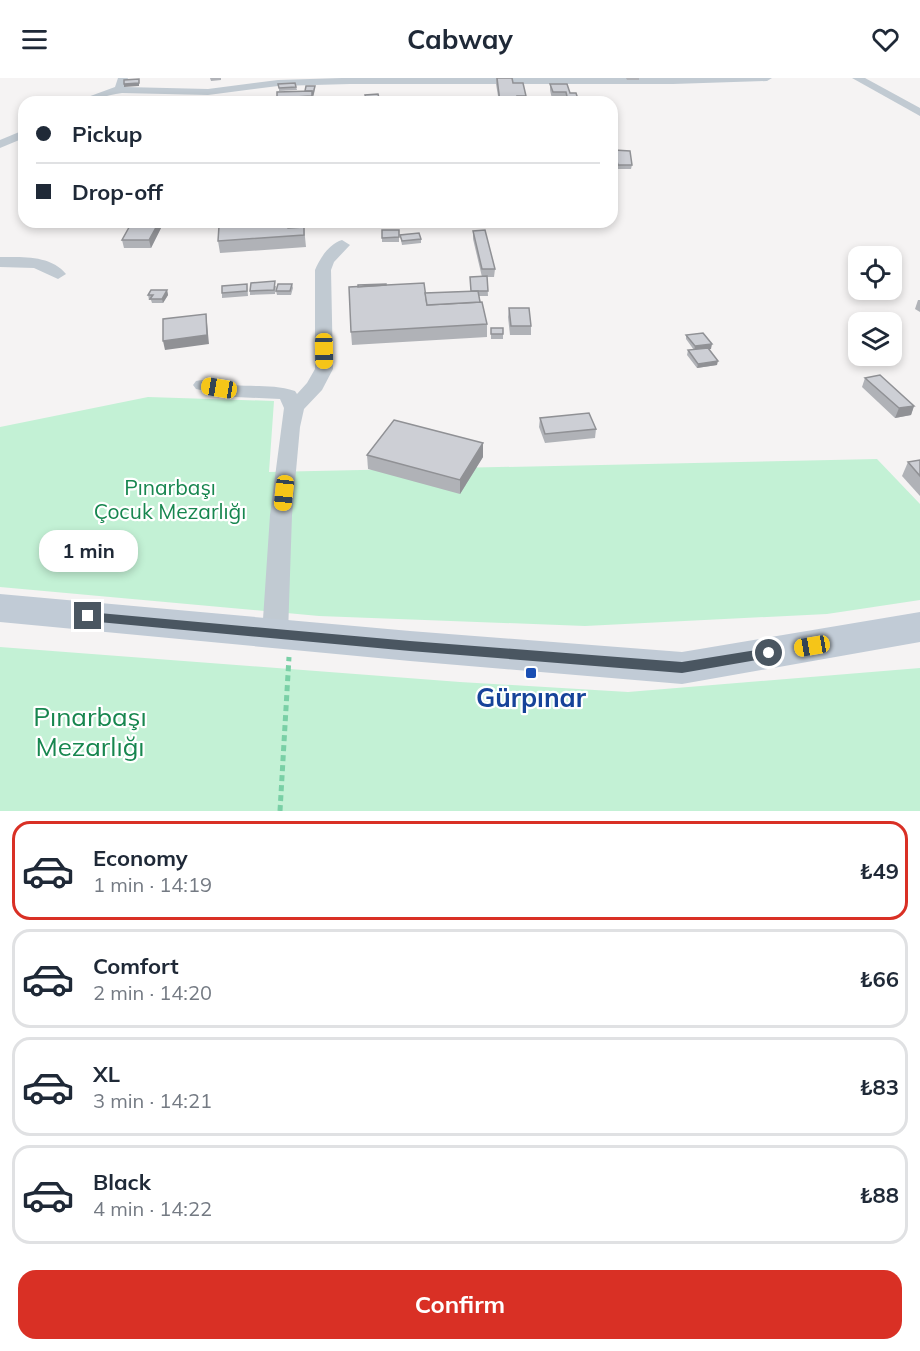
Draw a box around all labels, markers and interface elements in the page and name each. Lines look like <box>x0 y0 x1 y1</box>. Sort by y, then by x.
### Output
text: Cabway <box>407 22 513 56</box>
icon: menu <box>18 23 51 56</box>
icon: heart <box>869 23 902 56</box>
text: Pickup <box>72 120 142 148</box>
text: Drop-off <box>72 178 163 206</box>
map controls <box>848 246 902 366</box>
button: locate <box>848 246 902 300</box>
button: layers <box>848 312 902 366</box>
car <box>315 333 333 369</box>
car <box>200 376 238 400</box>
park label: Pınarbaşı Çocuk Mezarlığı <box>94 474 246 524</box>
car <box>273 474 295 512</box>
callout: 1 min <box>38 529 138 571</box>
text: 1 min <box>62 538 115 563</box>
route end <box>74 602 101 629</box>
car <box>793 634 831 658</box>
route start <box>755 639 782 666</box>
marker: Gürpınar <box>524 666 538 680</box>
place label: Gürpınar <box>476 681 587 714</box>
park label: Pınarbaşı Mezarlığı <box>33 700 147 763</box>
icon: car <box>21 844 75 898</box>
text: Economy <box>93 844 188 872</box>
text: ₺49 <box>859 857 899 885</box>
text: 1 min · 14:19 <box>93 872 212 897</box>
icon: car <box>21 952 75 1006</box>
text: Comfort <box>93 952 179 980</box>
text: ₺66 <box>859 965 899 993</box>
text: 2 min · 14:20 <box>93 980 212 1005</box>
icon: car <box>21 1060 75 1114</box>
text: XL <box>93 1060 120 1088</box>
text: ₺83 <box>859 1073 899 1101</box>
text: 3 min · 14:21 <box>93 1088 212 1113</box>
icon: car <box>21 1168 75 1222</box>
text: Black <box>93 1168 151 1196</box>
text: ₺88 <box>859 1181 899 1209</box>
text: 4 min · 14:22 <box>93 1196 212 1221</box>
button: Confirm <box>18 1270 902 1339</box>

